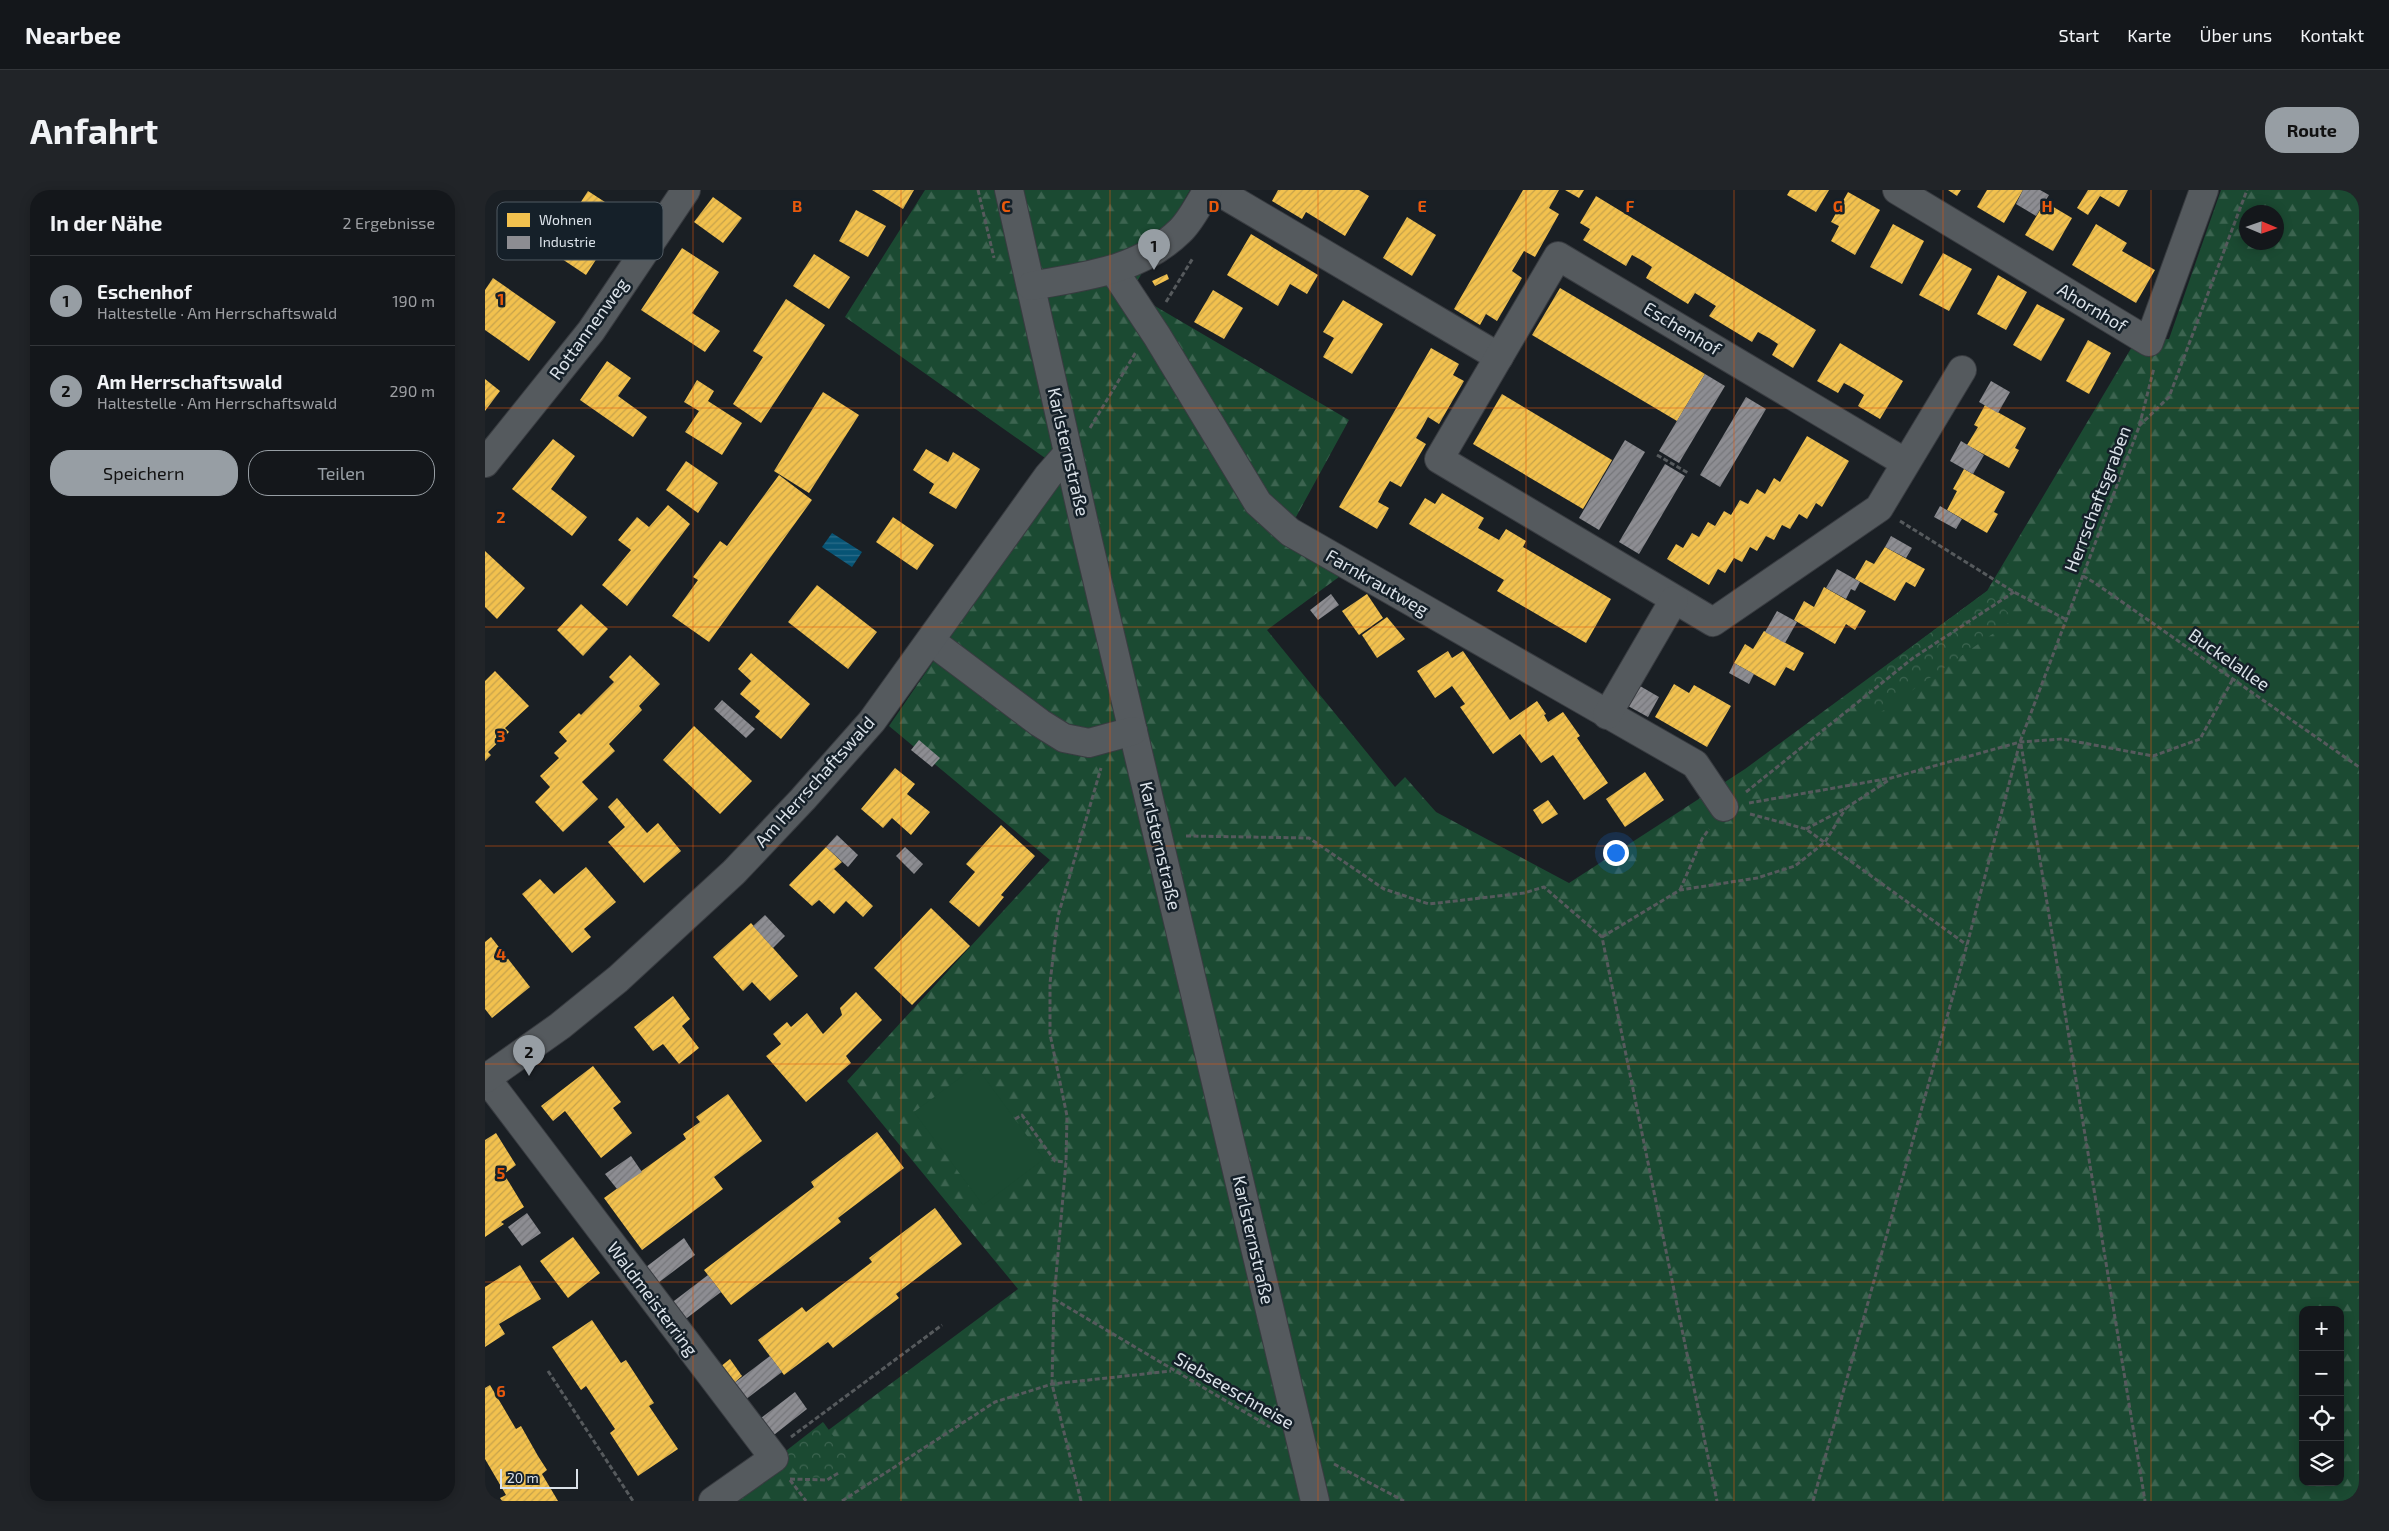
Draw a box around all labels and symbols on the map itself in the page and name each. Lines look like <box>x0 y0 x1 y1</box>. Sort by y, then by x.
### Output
text: B <box>792 196 802 215</box>
text: C <box>1001 196 1011 215</box>
text: D <box>1209 196 1220 215</box>
text: E <box>1417 196 1427 215</box>
text: F <box>1626 196 1635 215</box>
text: G <box>1833 196 1843 215</box>
text: H <box>2041 196 2053 215</box>
legend <box>497 202 663 260</box>
north arrow <box>2239 205 2284 250</box>
text: Wohnen <box>539 211 592 228</box>
pin: 1 <box>1138 229 1170 270</box>
text: Industrie <box>539 233 596 250</box>
street label: Rottannenweg <box>544 273 632 384</box>
street label: Ahornhof <box>2054 278 2132 337</box>
text: 1 <box>498 289 504 308</box>
street label: Eschenhof <box>1640 297 1726 360</box>
street label: Karlsternstraße <box>1043 385 1094 518</box>
street label: Herrschaftsgraben <box>2059 422 2135 575</box>
text: 2 <box>496 507 506 526</box>
street label: Farnkrautweg <box>1322 544 1433 620</box>
street label: Buckelallee <box>2185 623 2274 695</box>
street label: Am Herrschaftswald <box>750 711 879 851</box>
text: 3 <box>496 726 506 745</box>
street label: Karlsternstraße <box>1135 779 1186 912</box>
your location <box>1603 840 1629 866</box>
text: 4 <box>496 944 506 963</box>
pin: 2 <box>513 1035 545 1076</box>
text: 5 <box>497 1163 506 1182</box>
street label: Karlsternstraße <box>1228 1173 1279 1306</box>
street label: Waldmeisterring <box>603 1237 703 1360</box>
street label: Siebseeschneise <box>1171 1347 1298 1433</box>
text: 6 <box>496 1381 506 1400</box>
scale bar <box>500 1466 577 1489</box>

